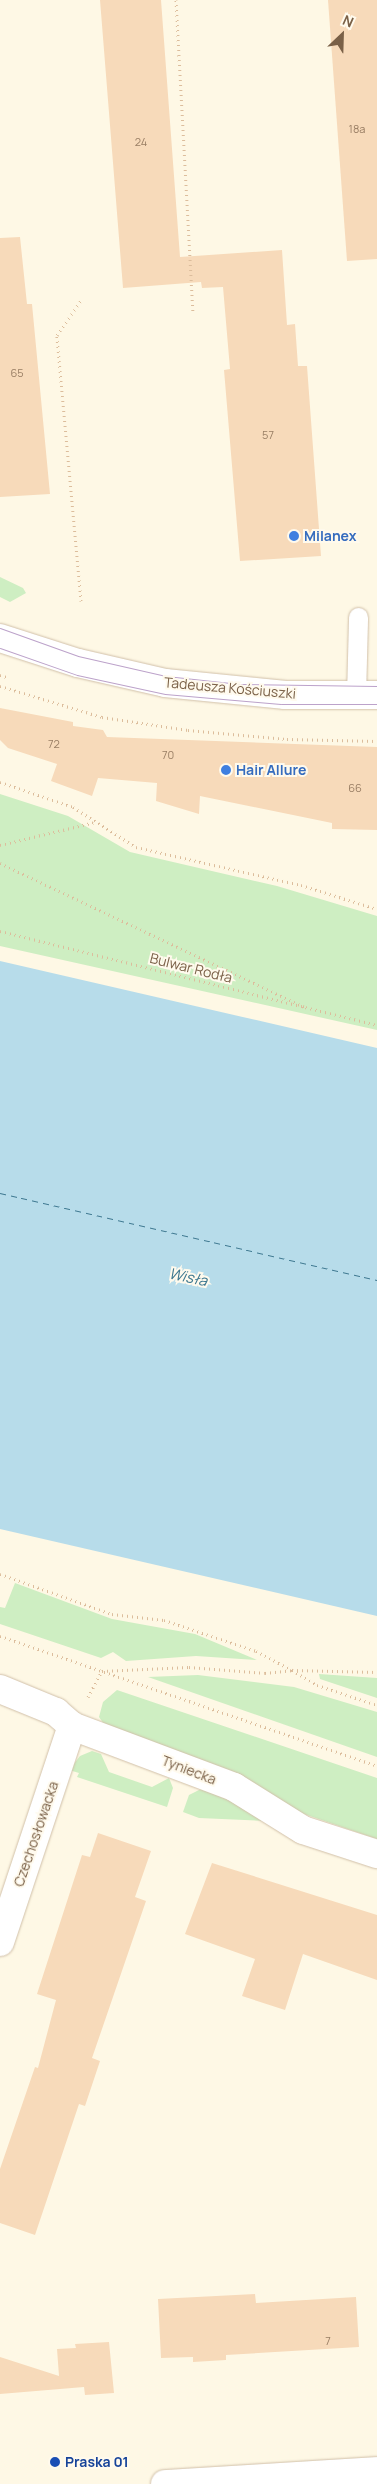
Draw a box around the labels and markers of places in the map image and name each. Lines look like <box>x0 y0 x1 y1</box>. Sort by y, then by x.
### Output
place label: Milanex <box>304 528 356 544</box>
marker: Milanex <box>288 530 300 542</box>
place label: Hair Allure <box>236 762 306 778</box>
marker: Hair Allure <box>220 764 232 776</box>
place label: Praska 01 <box>65 2454 129 2470</box>
marker: Praska 01 <box>49 2456 61 2468</box>

